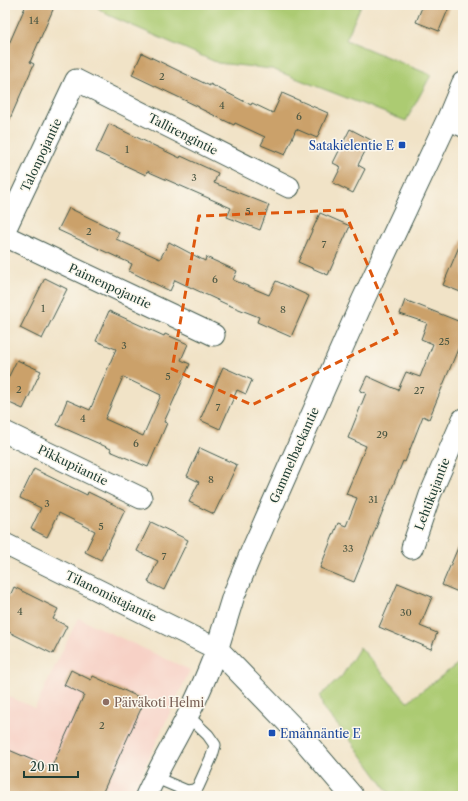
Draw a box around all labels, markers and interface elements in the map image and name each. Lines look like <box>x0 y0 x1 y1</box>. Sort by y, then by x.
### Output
house number: 14 <box>29 14 39 27</box>
house number: 2 <box>159 70 165 83</box>
house number: 4 <box>219 99 225 112</box>
street label: Tallirengintie <box>146 110 221 158</box>
house number: 6 <box>296 110 302 123</box>
street label: Talonpojantie <box>17 116 65 194</box>
place label: Satakielentie E <box>309 138 394 153</box>
marker: Satakielentie E <box>397 140 407 150</box>
house number: 1 <box>125 143 130 156</box>
house number: 3 <box>191 171 197 184</box>
house number: 5 <box>245 205 251 218</box>
house number: 2 <box>86 225 92 238</box>
house number: 7 <box>322 238 327 251</box>
street label: Paimenpojantie <box>66 260 154 312</box>
house number: 6 <box>212 273 218 286</box>
house number: 1 <box>41 302 46 315</box>
house number: 8 <box>280 303 286 316</box>
house number: 25 <box>438 335 450 348</box>
house number: 3 <box>121 339 127 352</box>
house number: 5 <box>165 370 171 383</box>
house number: 2 <box>16 383 22 396</box>
house number: 27 <box>414 384 424 397</box>
house number: 7 <box>216 401 221 414</box>
street label: Gammelbackantie <box>266 404 322 505</box>
house number: 4 <box>80 412 86 425</box>
house number: 29 <box>376 428 388 441</box>
house number: 6 <box>133 437 139 450</box>
street label: Pikkupiiantie <box>36 442 111 489</box>
street label: Lehtikujantie <box>411 455 453 532</box>
house number: 8 <box>208 473 214 486</box>
house number: 31 <box>368 493 379 506</box>
house number: 3 <box>44 497 50 510</box>
house number: 5 <box>98 520 104 533</box>
house number: 33 <box>342 542 354 555</box>
house number: 7 <box>162 550 167 563</box>
street label: Tilanomistajantie <box>63 567 159 625</box>
house number: 4 <box>17 605 23 618</box>
house number: 30 <box>400 606 412 619</box>
place label: Päiväkoti Helmi <box>114 695 204 710</box>
marker: Päiväkoti Helmi <box>101 697 111 707</box>
house number: 2 <box>99 719 105 732</box>
place label: Emännäntie E <box>280 726 361 741</box>
marker: Emännäntie E <box>267 728 277 738</box>
scale bar <box>24 753 78 779</box>
text: 20 m <box>30 759 59 774</box>

